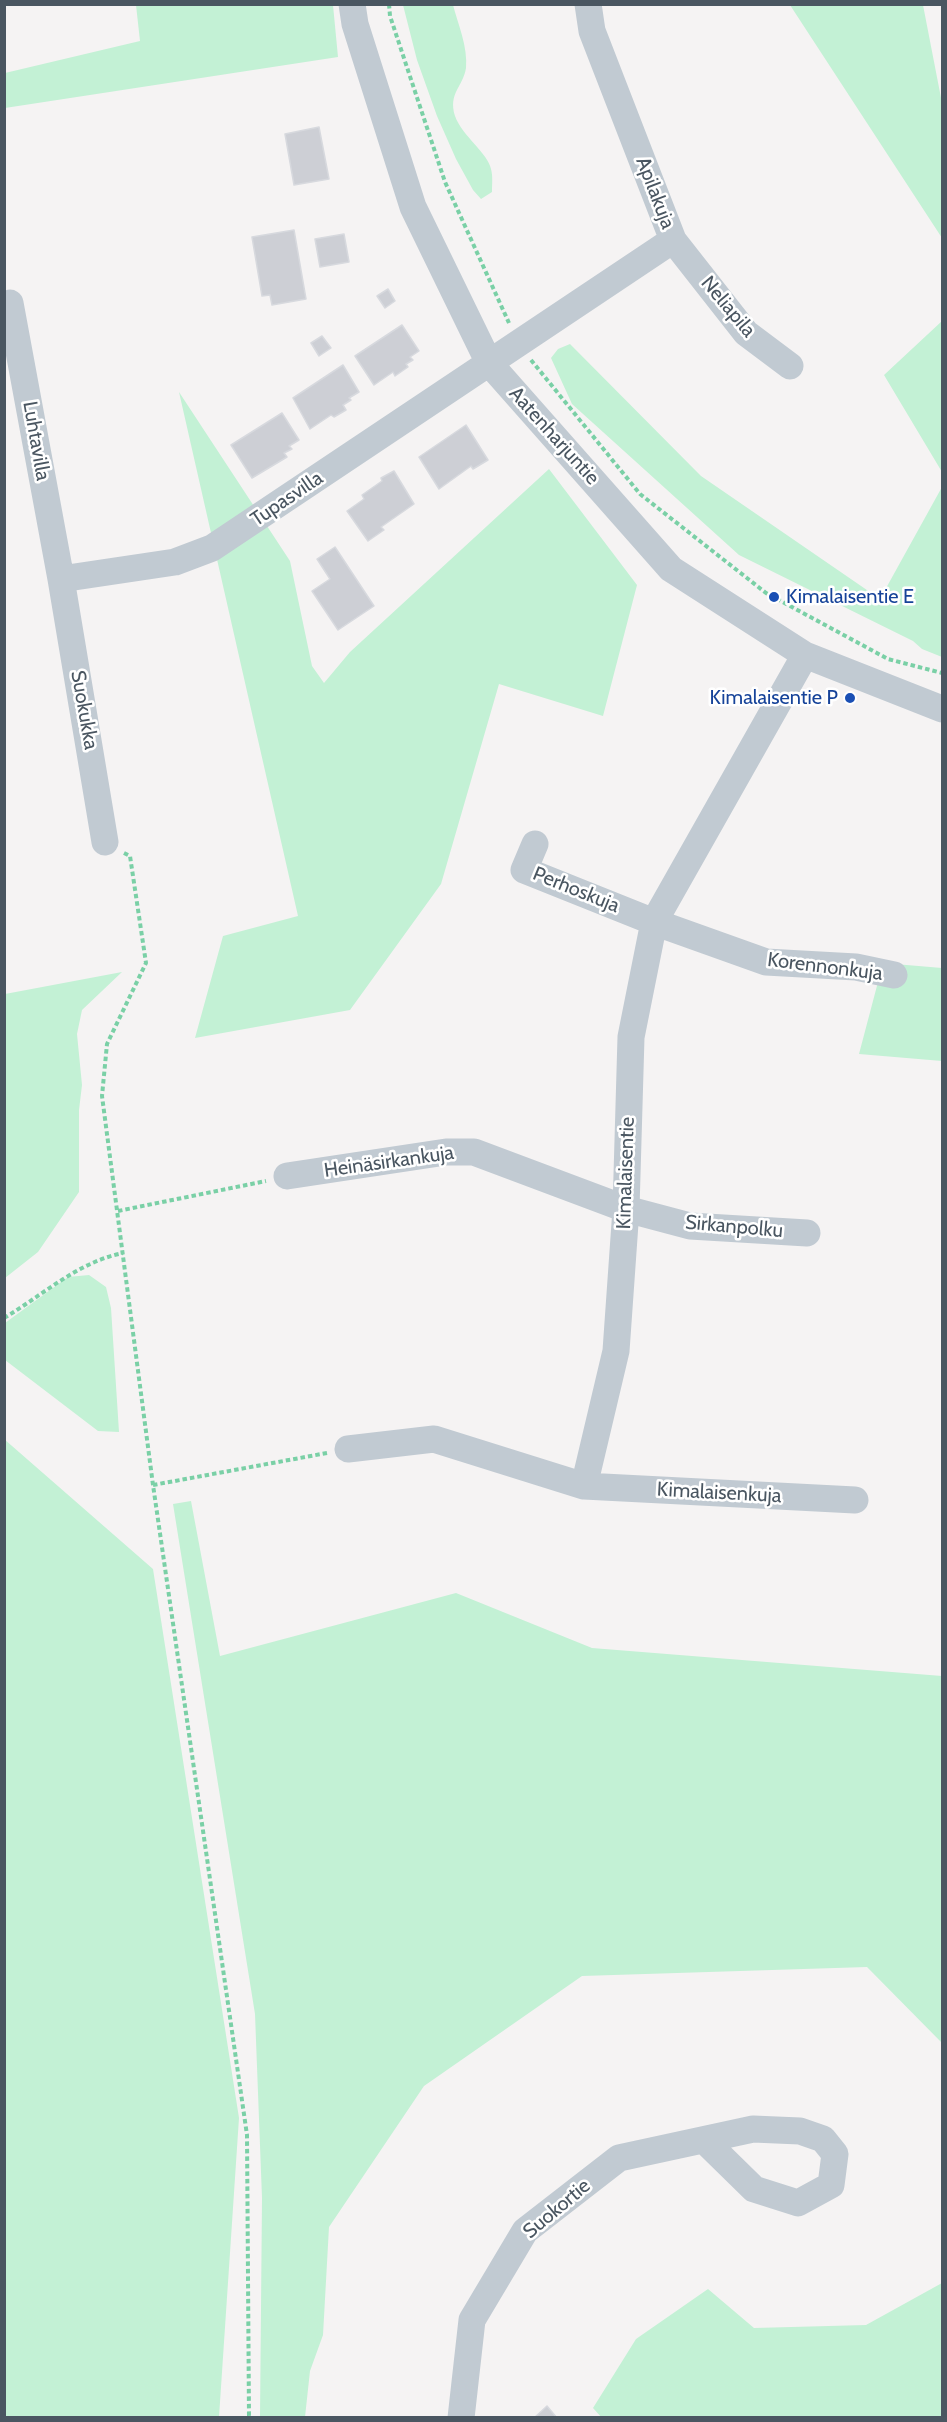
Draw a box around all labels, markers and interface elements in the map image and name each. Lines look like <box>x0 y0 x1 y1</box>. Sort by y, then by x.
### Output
street label: Apilakuja <box>630 154 680 232</box>
street label: Neliapila <box>696 272 760 342</box>
street label: Aatenharjuntie <box>504 382 604 490</box>
street label: Luhtavilla <box>17 399 55 483</box>
street label: Tupasvilla <box>246 466 328 532</box>
place label: Kimalaisentie E <box>786 585 914 609</box>
marker: Kimalaisentie E <box>767 590 781 604</box>
street label: Suokukka <box>65 669 103 751</box>
place label: Kimalaisentie P <box>710 686 838 710</box>
marker: Kimalaisentie P <box>843 691 857 705</box>
street label: Perhoskuja <box>529 862 623 918</box>
street label: Korennonkuja <box>766 948 884 986</box>
street label: Kimalaisentie <box>612 1116 640 1230</box>
street label: Heinäsirkankuja <box>323 1141 455 1183</box>
street label: Sirkanpolku <box>684 1211 784 1243</box>
street label: Kimalaisenkuja <box>656 1478 782 1508</box>
street label: Suokortie <box>519 2174 595 2244</box>

